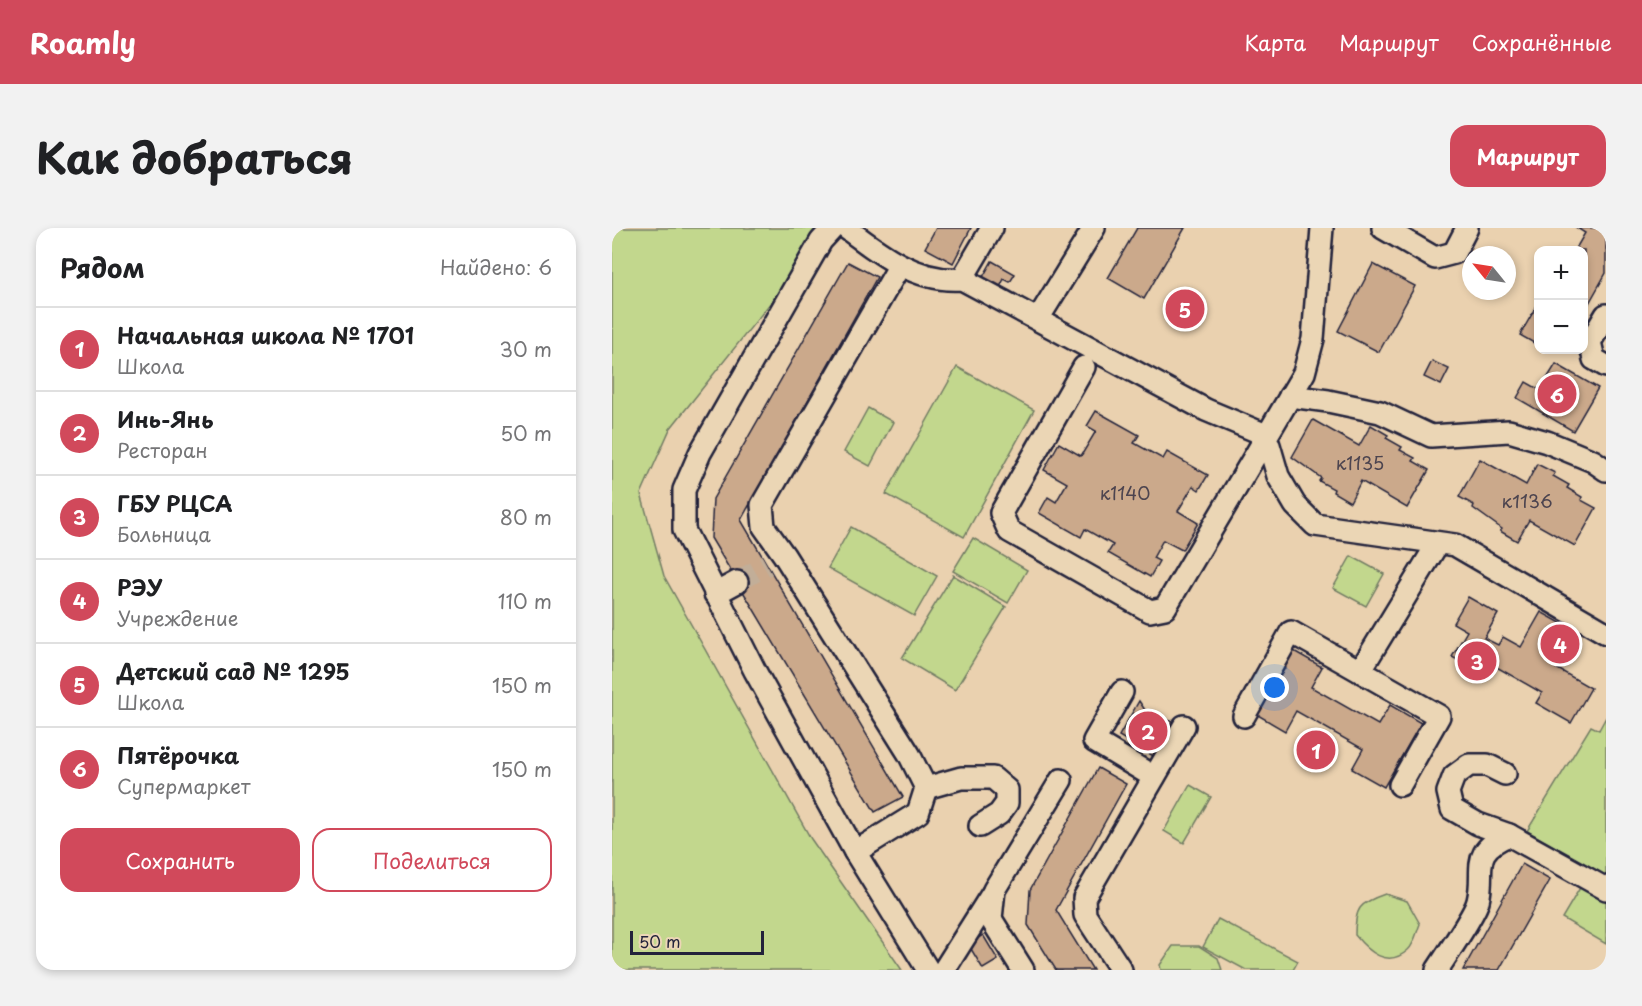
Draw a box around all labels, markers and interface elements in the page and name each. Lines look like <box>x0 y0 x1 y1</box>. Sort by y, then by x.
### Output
text: Roamly <box>30 21 136 64</box>
text: Карта <box>1245 26 1306 58</box>
text: Маршрут <box>1339 26 1439 58</box>
text: Сохранённые <box>1472 26 1612 58</box>
text: Как добраться <box>36 125 353 188</box>
button: Маршрут <box>1450 125 1606 187</box>
north arrow <box>1462 246 1516 300</box>
map controls <box>1534 246 1588 354</box>
button: + <box>1534 246 1588 300</box>
text: Рядом <box>60 248 145 287</box>
text: Найдено: 6 <box>440 252 552 282</box>
pin: 5 <box>1166 286 1204 332</box>
button: − <box>1534 300 1588 354</box>
text: Начальная школа № 1701 <box>117 318 414 351</box>
text: 1 <box>75 334 84 364</box>
text: 30 m <box>499 334 552 364</box>
text: Школа <box>117 351 184 381</box>
pin: 6 <box>1538 372 1576 416</box>
text: Инь-Янь <box>117 402 214 435</box>
text: 2 <box>72 418 87 448</box>
text: 50 m <box>500 418 552 448</box>
text: Ресторан <box>117 435 208 465</box>
house number: к1135 <box>1336 449 1384 476</box>
house number: к1140 <box>1100 479 1150 506</box>
text: ГБУ РЦСА <box>117 486 233 519</box>
house number: к1136 <box>1501 487 1553 514</box>
text: 3 <box>73 502 86 532</box>
text: 80 m <box>500 502 552 532</box>
text: Больница <box>117 519 211 549</box>
text: РЭУ <box>117 570 162 603</box>
text: 4 <box>73 586 86 616</box>
text: 110 m <box>498 586 552 616</box>
text: Учреждение <box>117 603 238 633</box>
pin: 4 <box>1540 622 1580 666</box>
pin: 3 <box>1458 638 1496 684</box>
text: Детский сад № 1295 <box>117 654 350 687</box>
text: 5 <box>73 670 86 700</box>
text: 150 m <box>492 670 552 700</box>
your location <box>1260 673 1289 702</box>
text: Школа <box>117 687 184 717</box>
pin: 2 <box>1128 708 1168 754</box>
pin: 1 <box>1296 728 1336 772</box>
text: Пятёрочка <box>117 738 239 771</box>
text: 6 <box>72 754 87 784</box>
text: 150 m <box>492 754 552 784</box>
text: Супермаркет <box>117 771 250 801</box>
button: Сохранить <box>60 828 300 892</box>
button: Поделиться <box>312 828 552 892</box>
scale bar <box>630 928 764 956</box>
text: 50 m <box>639 929 680 953</box>

